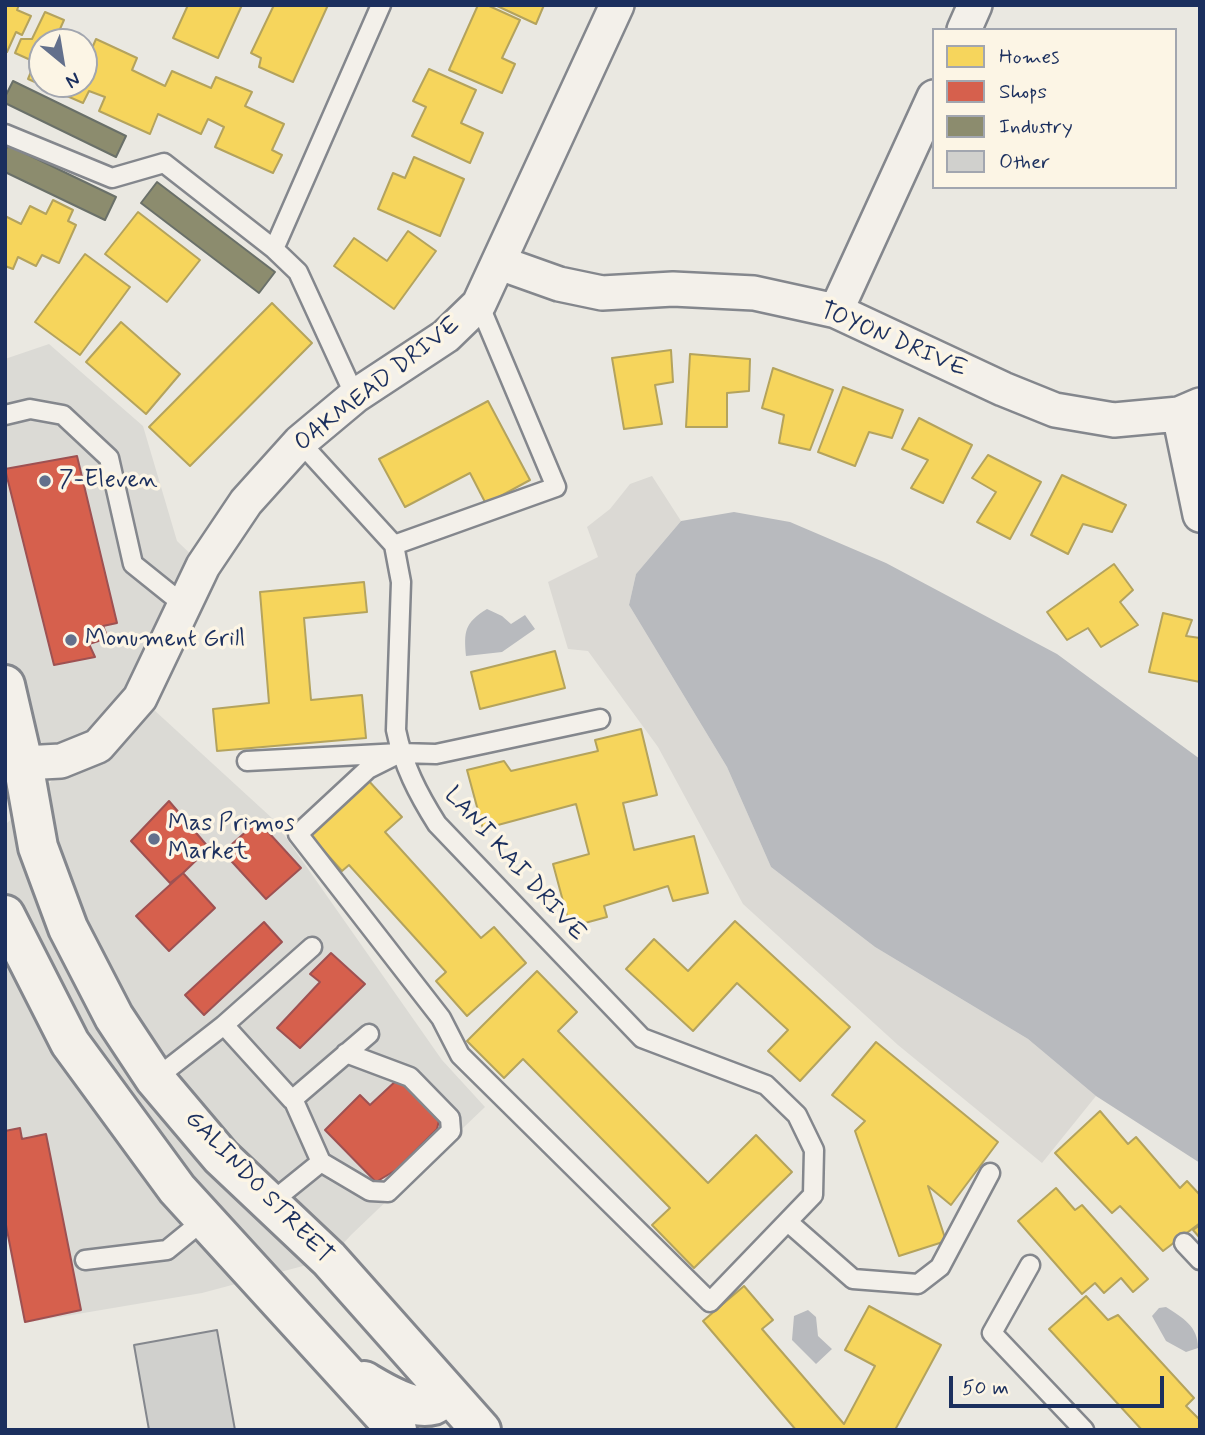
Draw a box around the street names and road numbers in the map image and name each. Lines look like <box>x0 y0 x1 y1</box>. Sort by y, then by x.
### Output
street label: TOYON DRIVE <box>815 297 971 385</box>
street label: OAKMEAD DRIVE <box>290 311 466 459</box>
street label: LANI KAI DRIVE <box>437 782 591 948</box>
street label: GALINDO STREET <box>178 1106 338 1270</box>

